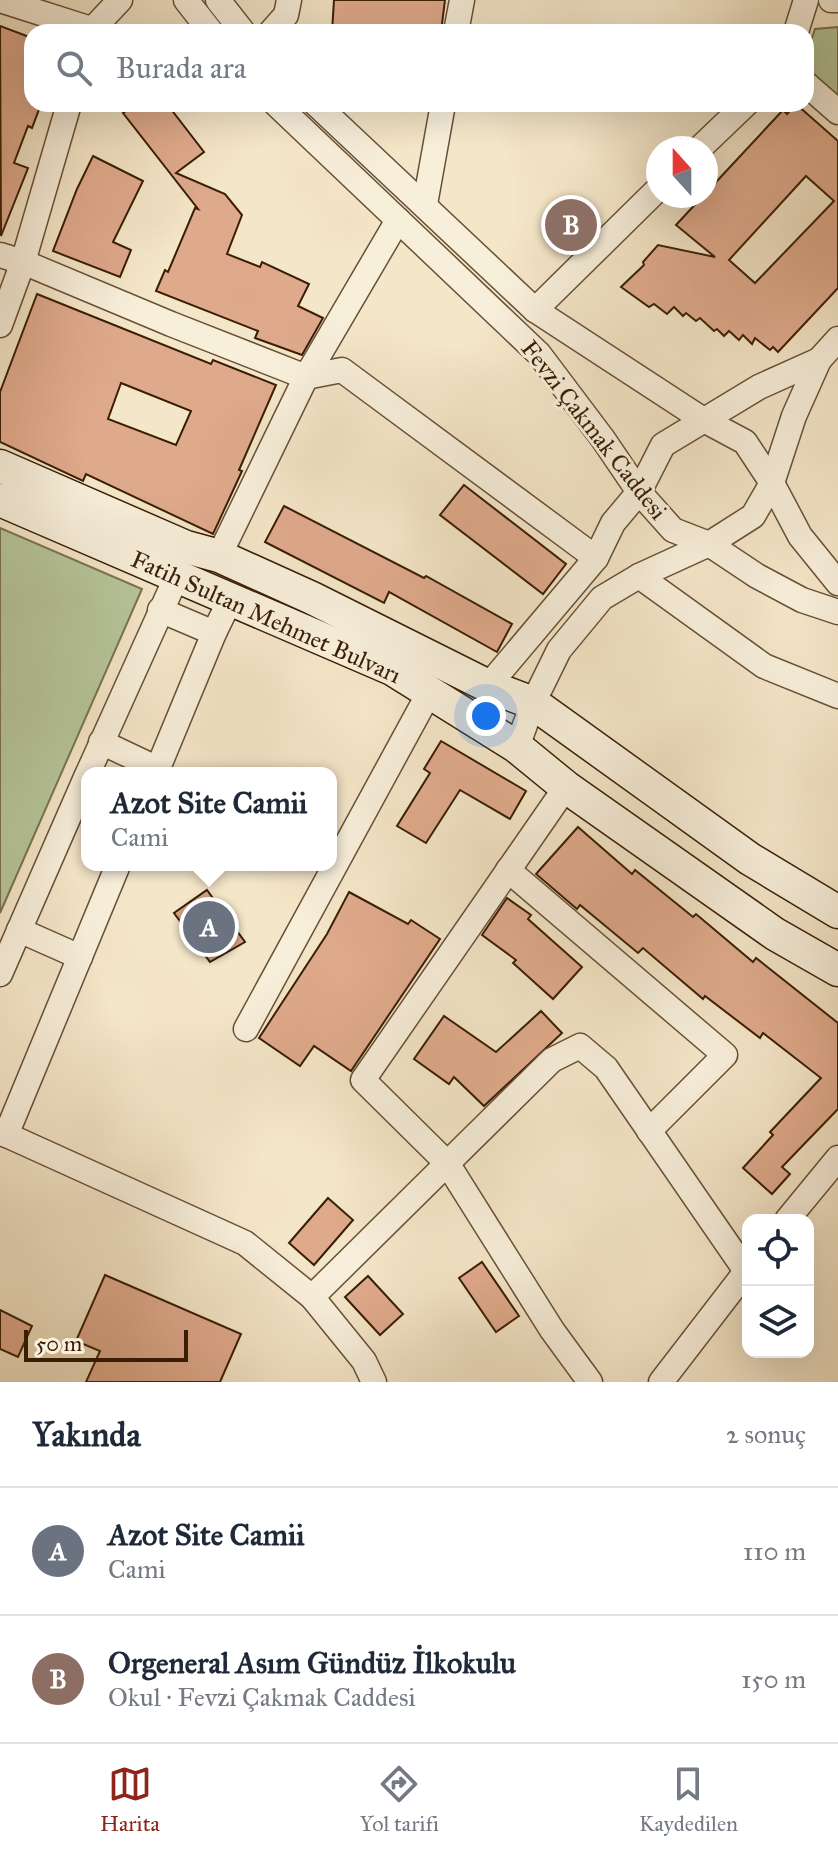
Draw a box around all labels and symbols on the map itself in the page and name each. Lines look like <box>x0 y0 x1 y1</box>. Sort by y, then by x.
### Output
north arrow <box>646 136 718 208</box>
pin: B <box>545 195 597 255</box>
street label: Fevzi Çakmak Caddesi <box>515 334 674 526</box>
street label: Fatih Sultan Mehmet Bulvarı <box>126 544 406 690</box>
your location <box>466 696 506 736</box>
pin: A <box>183 897 235 957</box>
scale bar <box>24 1326 188 1362</box>

